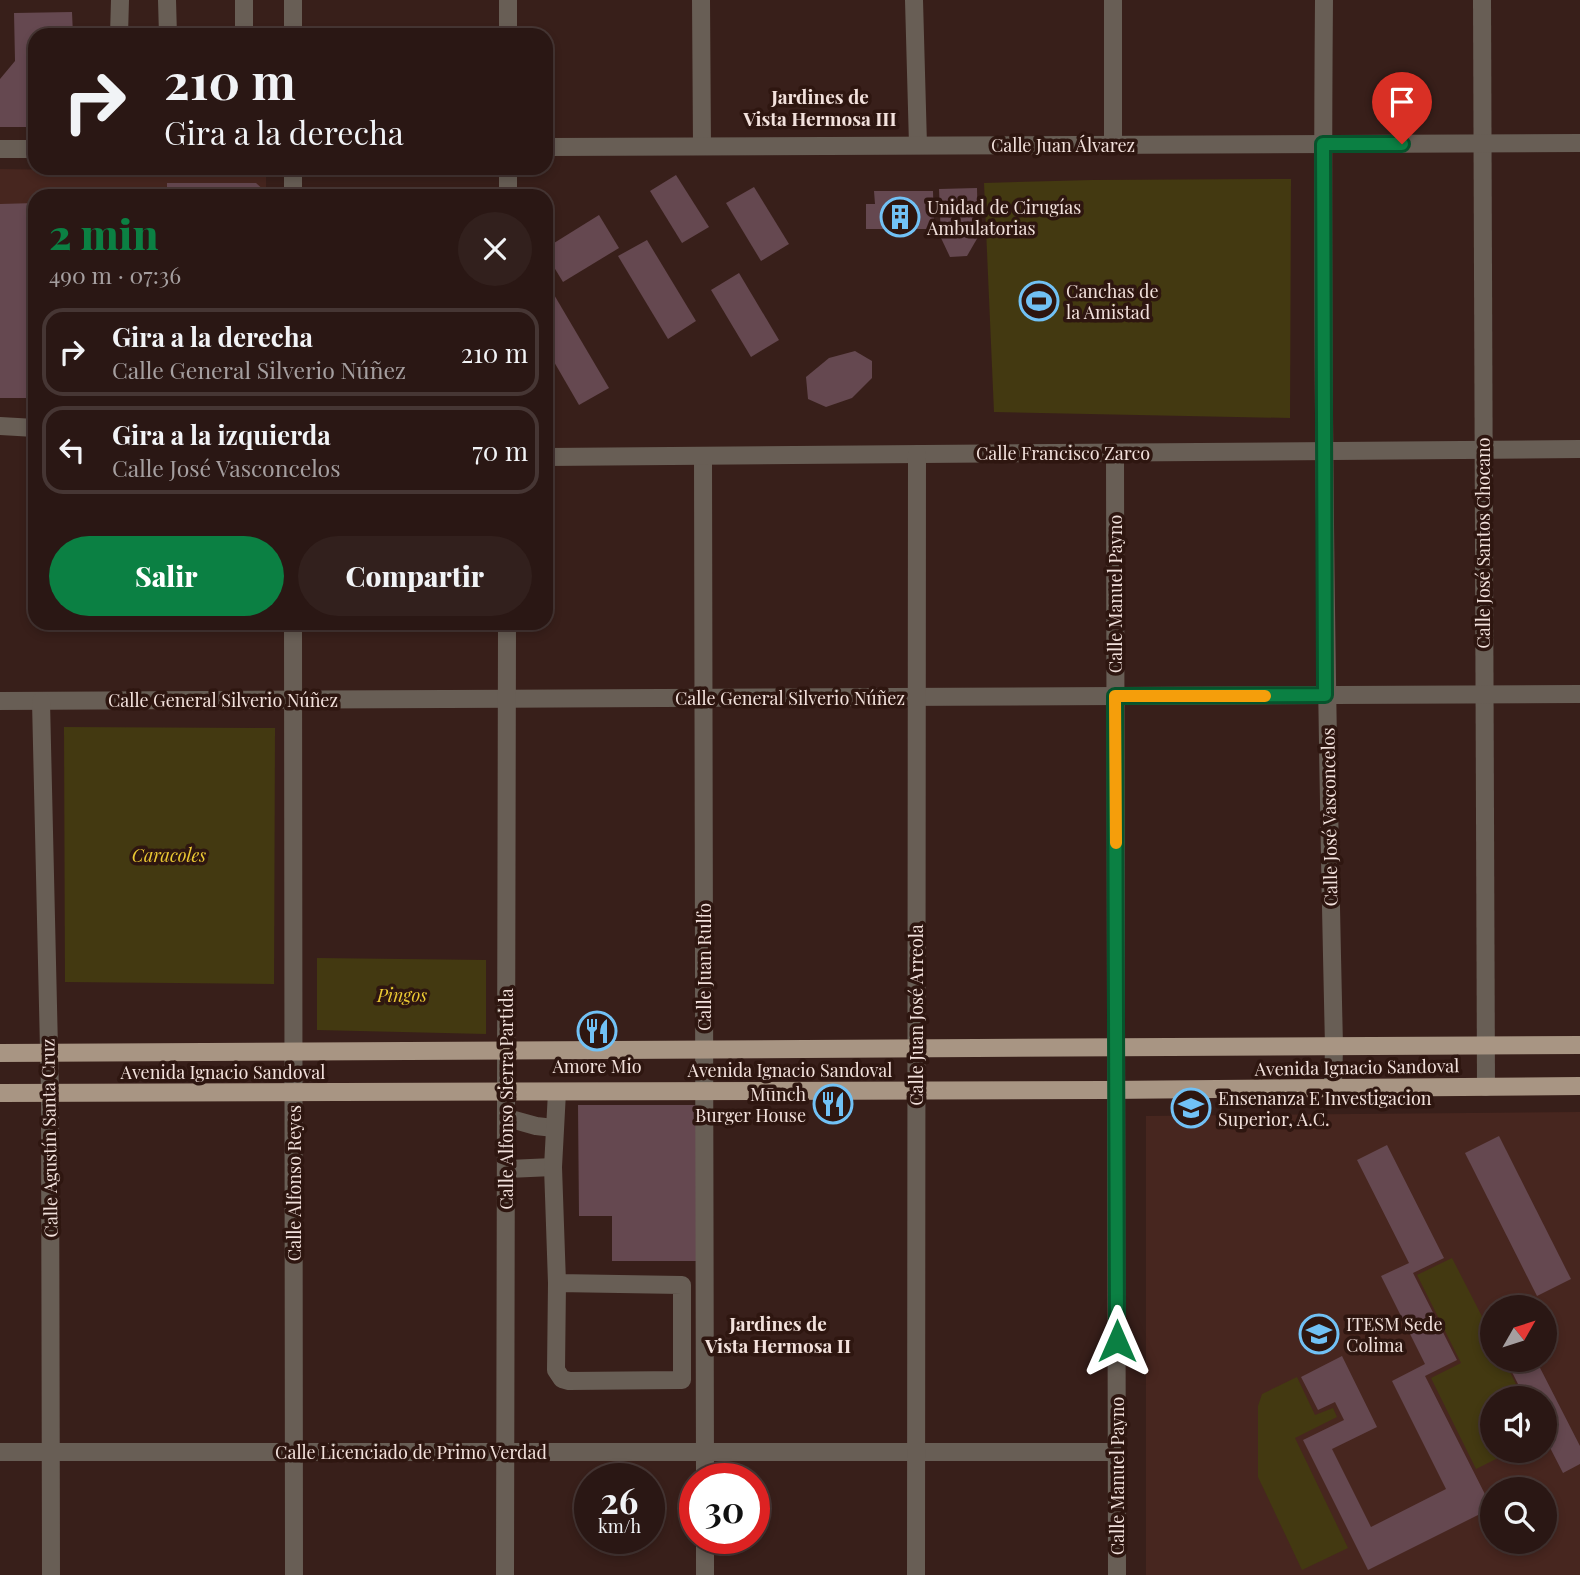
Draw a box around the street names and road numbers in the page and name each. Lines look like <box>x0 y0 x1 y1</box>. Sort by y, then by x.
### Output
street label: Calle Juan Álvarez <box>991 133 1135 157</box>
street label: Calle José Santos Chocano <box>1471 437 1495 649</box>
street label: Calle Francisco Zarco <box>976 441 1150 465</box>
street label: Calle Manuel Payno <box>1103 515 1127 673</box>
street label: Calle General Silverio Núñez <box>675 686 905 710</box>
street label: Calle General Silverio Núñez <box>108 688 338 712</box>
street label: Calle José Vasconcelos <box>1315 727 1343 907</box>
street label: Calle Juan Rulfo <box>692 903 716 1031</box>
street label: Calle Juan José Arreola <box>904 924 928 1106</box>
street label: Calle Alfonso Sierra Partida <box>494 988 518 1210</box>
street label: Calle Agustín Santa Cruz <box>35 1038 63 1238</box>
street label: Avenida Ignacio Sandoval <box>1253 1053 1460 1081</box>
street label: Avenida Ignacio Sandoval <box>687 1058 892 1082</box>
street label: Avenida Ignacio Sandoval <box>120 1060 325 1084</box>
street label: Calle Alfonso Reyes <box>282 1105 306 1261</box>
street label: Calle Manuel Payno <box>1105 1397 1129 1555</box>
street label: Calle Licenciado de Primo Verdad <box>275 1440 547 1464</box>

